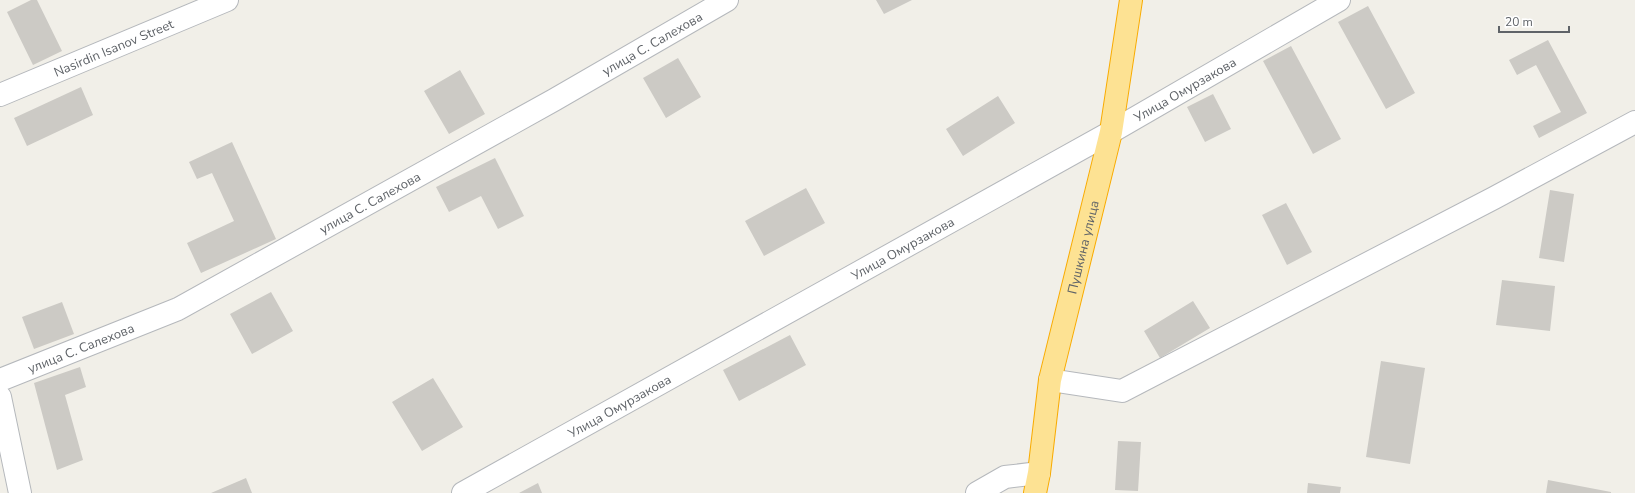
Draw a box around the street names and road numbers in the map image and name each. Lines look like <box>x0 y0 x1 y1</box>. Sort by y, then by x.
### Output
street label: улица С. Салехова <box>599 8 706 80</box>
street label: Nasirdin Isanov Street <box>51 15 177 82</box>
street label: Улица Омурзакова <box>1130 53 1240 127</box>
street label: улица С. Салехова <box>316 168 424 239</box>
street label: Пушкина улица <box>1064 199 1104 296</box>
street label: Улица Омурзакова <box>847 213 958 286</box>
street label: улица С. Салехова <box>25 319 137 378</box>
street label: Улица Омурзакова <box>564 371 675 443</box>

